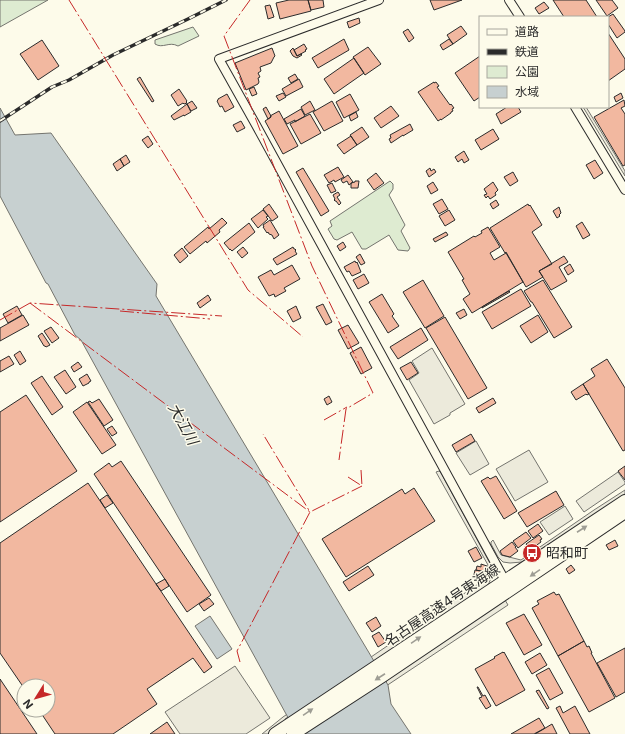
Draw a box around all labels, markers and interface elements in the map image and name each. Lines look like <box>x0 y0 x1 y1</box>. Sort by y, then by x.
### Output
legend <box>479 16 609 108</box>
text: 道路 <box>515 24 539 39</box>
text: 鉄道 <box>515 44 539 59</box>
text: 公園 <box>515 64 539 79</box>
text: 水域 <box>515 84 539 99</box>
water label: 大江川 <box>164 399 204 450</box>
one-way arrow <box>577 526 588 533</box>
bus stop icon: 昭和町 <box>521 542 543 564</box>
place label: 昭和町 <box>546 544 588 561</box>
street label: 名古屋高速4号東海線 <box>381 560 502 649</box>
one-way arrow <box>529 569 540 577</box>
one-way arrow <box>411 636 421 644</box>
one-way arrow <box>375 673 385 681</box>
north arrow <box>16 678 56 718</box>
text: N <box>20 696 36 712</box>
one-way arrow <box>302 709 314 716</box>

